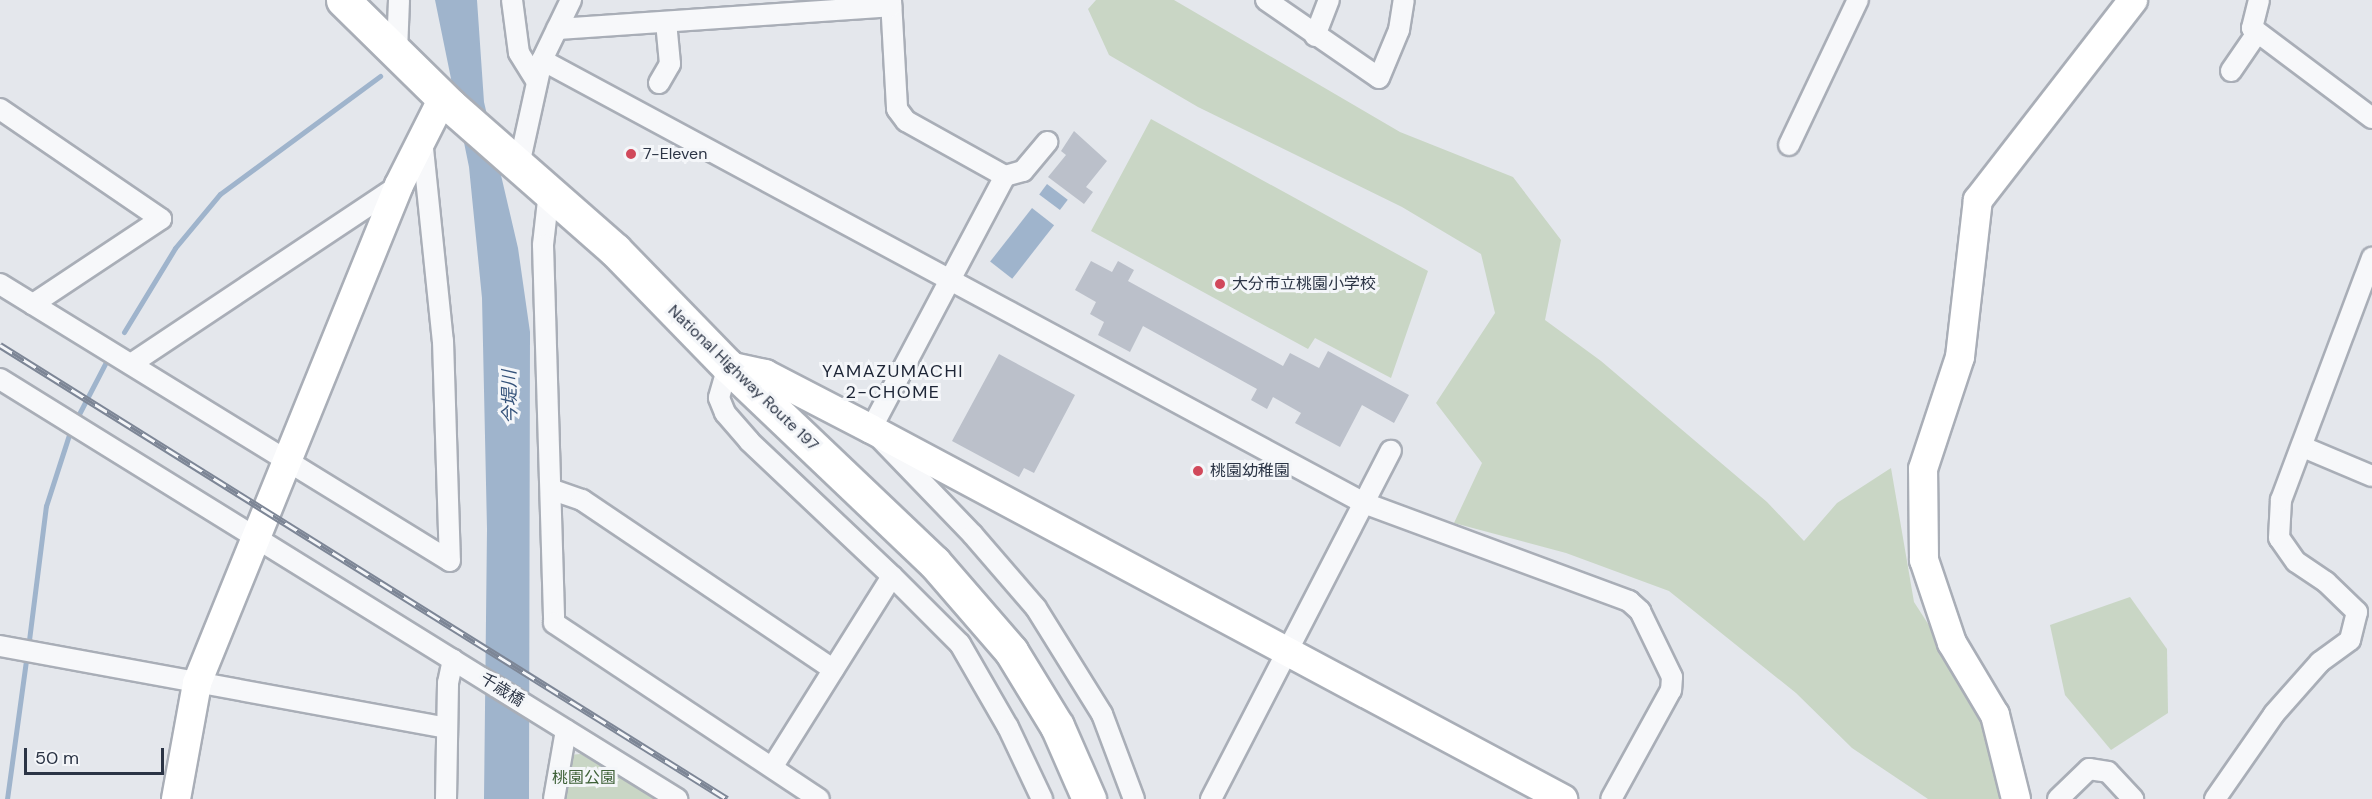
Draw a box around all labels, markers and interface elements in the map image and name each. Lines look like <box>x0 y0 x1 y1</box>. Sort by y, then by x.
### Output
place label: 7-Eleven <box>643 144 707 164</box>
marker: 7-Eleven <box>624 147 638 161</box>
place label: 大分市立桃園小学校 <box>1232 274 1376 294</box>
marker: 大分市立桃園小学校 <box>1213 277 1227 291</box>
street label: National Highway Route 197 <box>664 301 822 455</box>
district label: YAMAZUMACHI 2-CHOME <box>822 361 964 404</box>
water label: 今堤川 <box>499 370 521 424</box>
place label: 桃園幼稚園 <box>1210 461 1290 481</box>
marker: 桃園幼稚園 <box>1191 464 1205 478</box>
street label: 千歳橋 <box>477 669 527 711</box>
scale bar <box>27 736 166 774</box>
text: 50 m <box>35 746 79 770</box>
park label: 桃園公園 <box>552 768 616 788</box>

